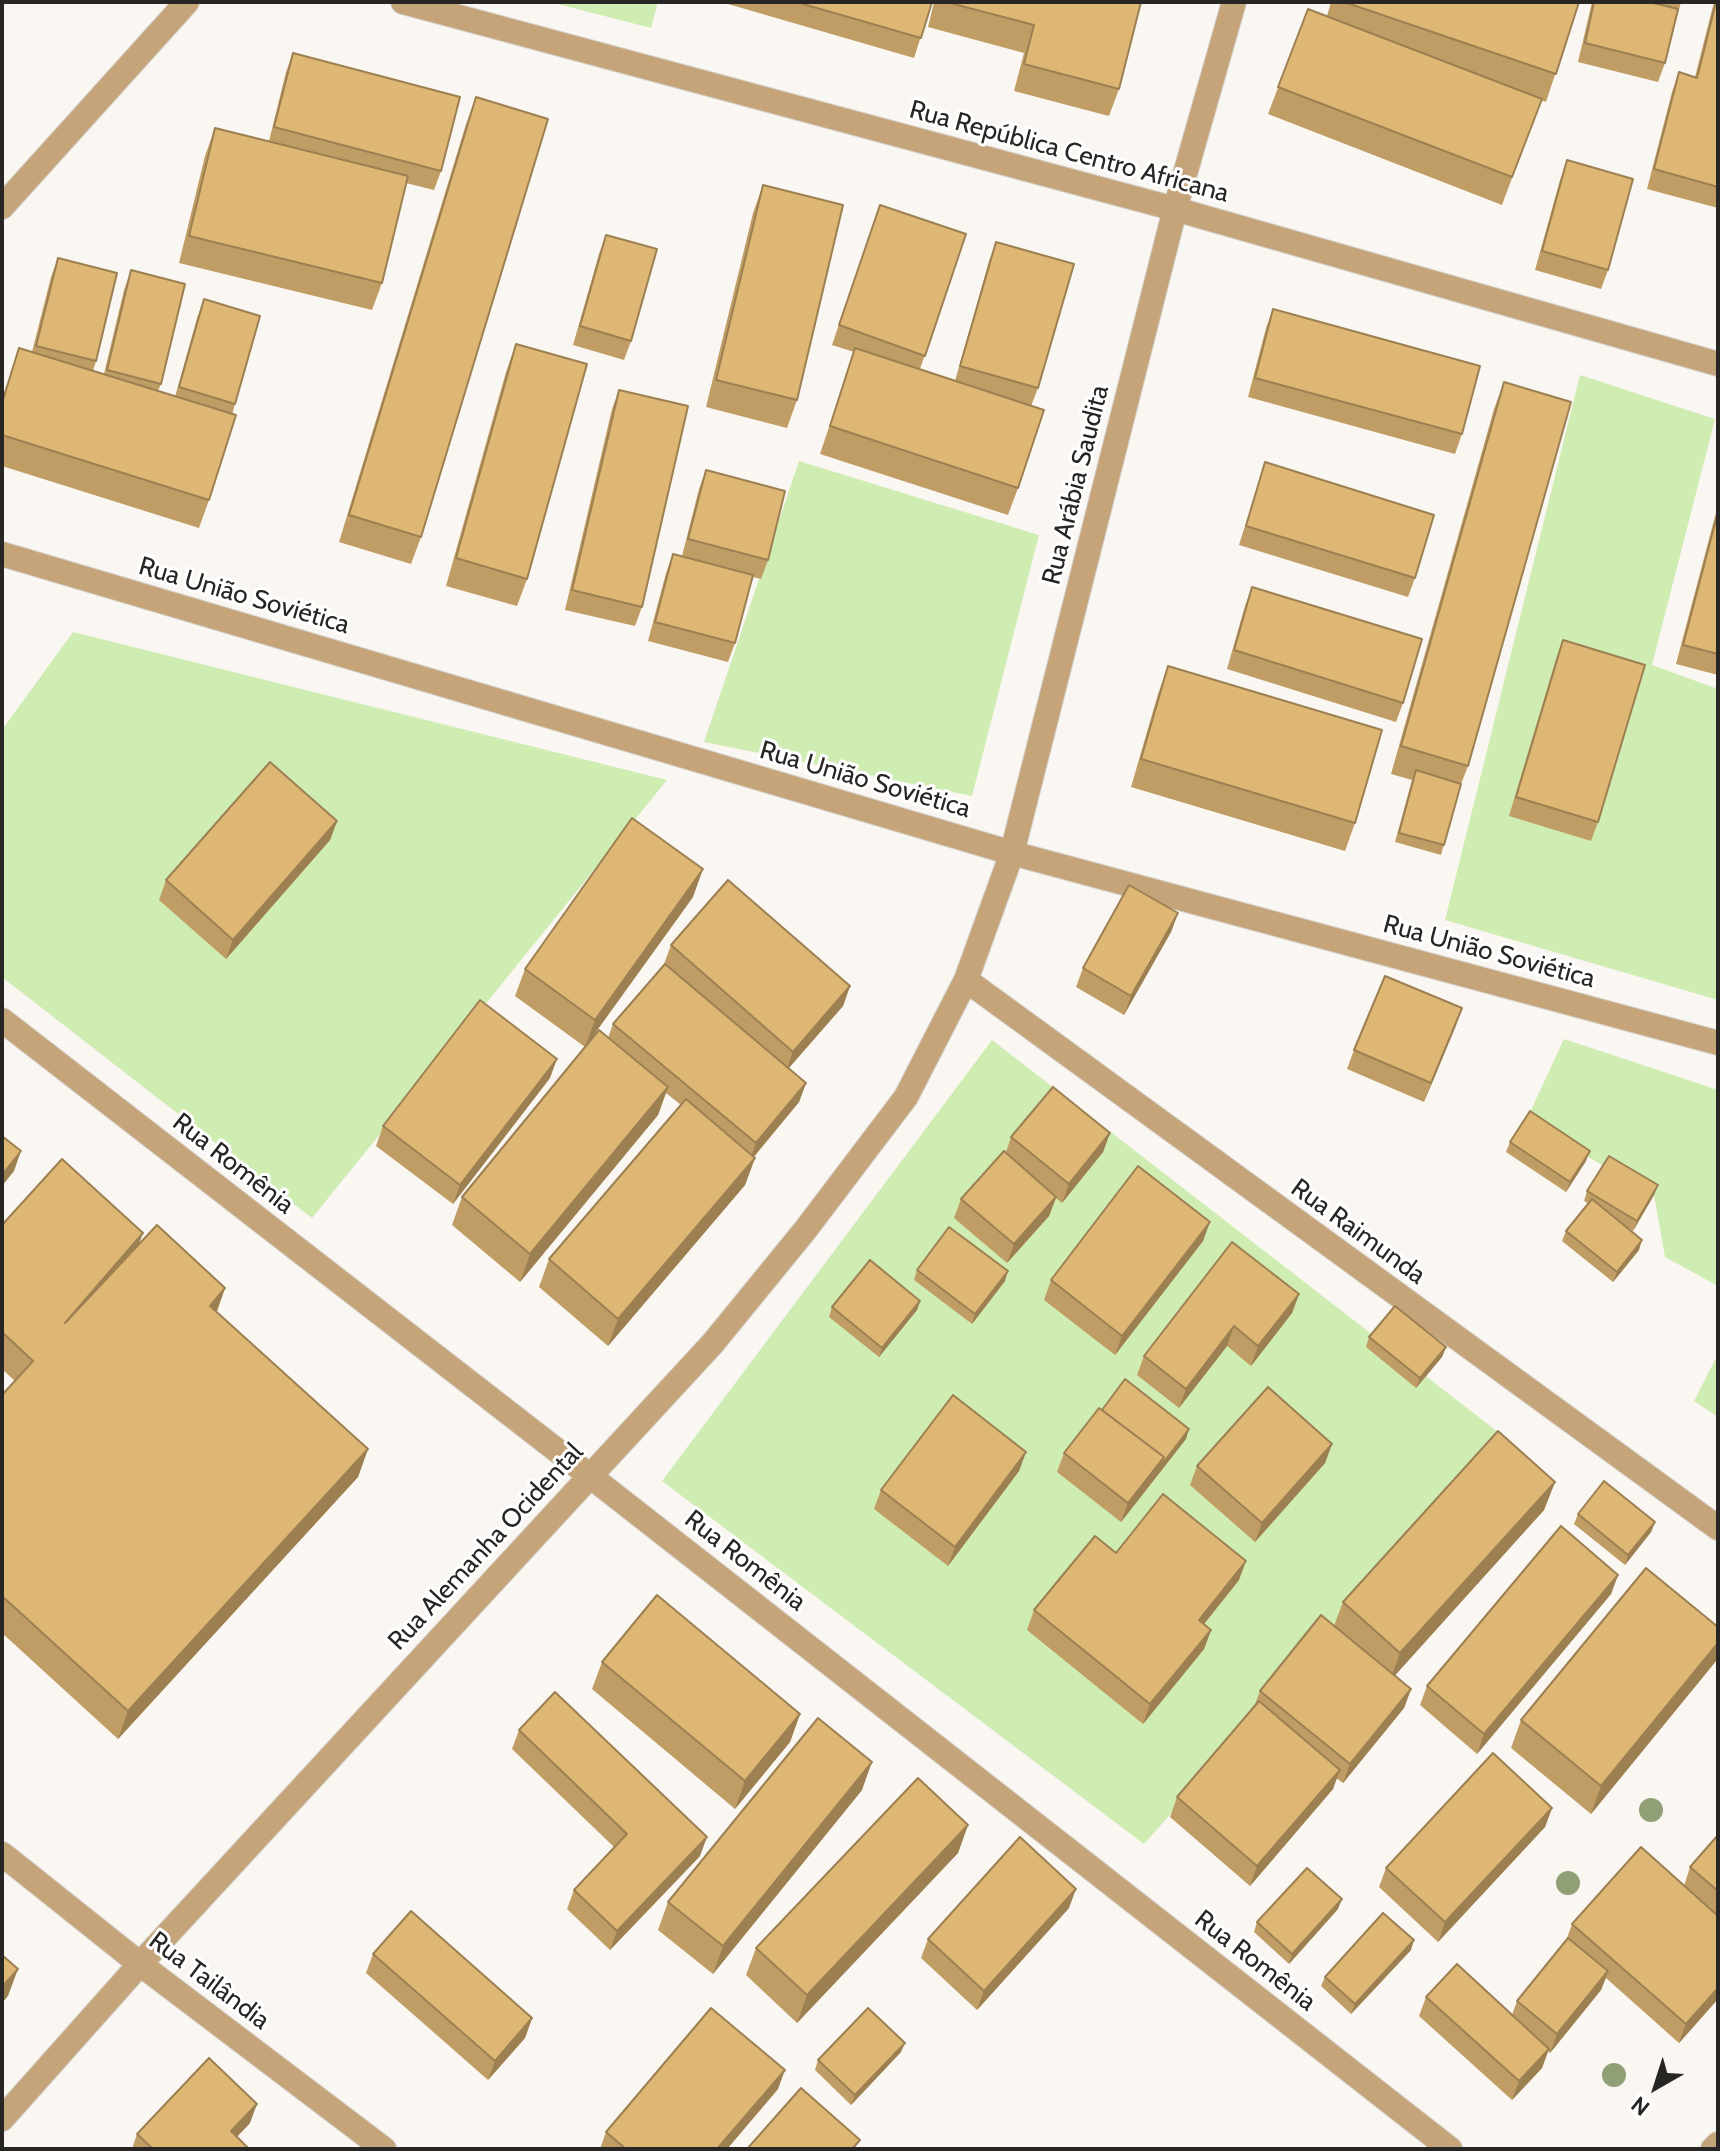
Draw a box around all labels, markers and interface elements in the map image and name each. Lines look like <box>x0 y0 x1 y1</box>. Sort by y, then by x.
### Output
street label: Rua República Centro Africana <box>906 94 1232 210</box>
street label: Rua Arábia Saudita <box>1036 382 1116 588</box>
street label: Rua União Soviética <box>135 551 353 641</box>
street label: Rua União Soviética <box>756 735 974 825</box>
street label: Rua União Soviética <box>1380 909 1598 995</box>
street label: Rua Romênia <box>166 1107 300 1221</box>
street label: Rua Raimunda <box>1285 1173 1431 1291</box>
street label: Rua Alemanha Ocidental <box>382 1437 590 1657</box>
street label: Rua Romênia <box>678 1504 812 1618</box>
street label: Rua Romênia <box>1188 1904 1322 2018</box>
street label: Rua Tailândia <box>142 1925 276 2037</box>
north arrow <box>1616 2047 1696 2127</box>
text: N <box>1626 2091 1655 2121</box>

